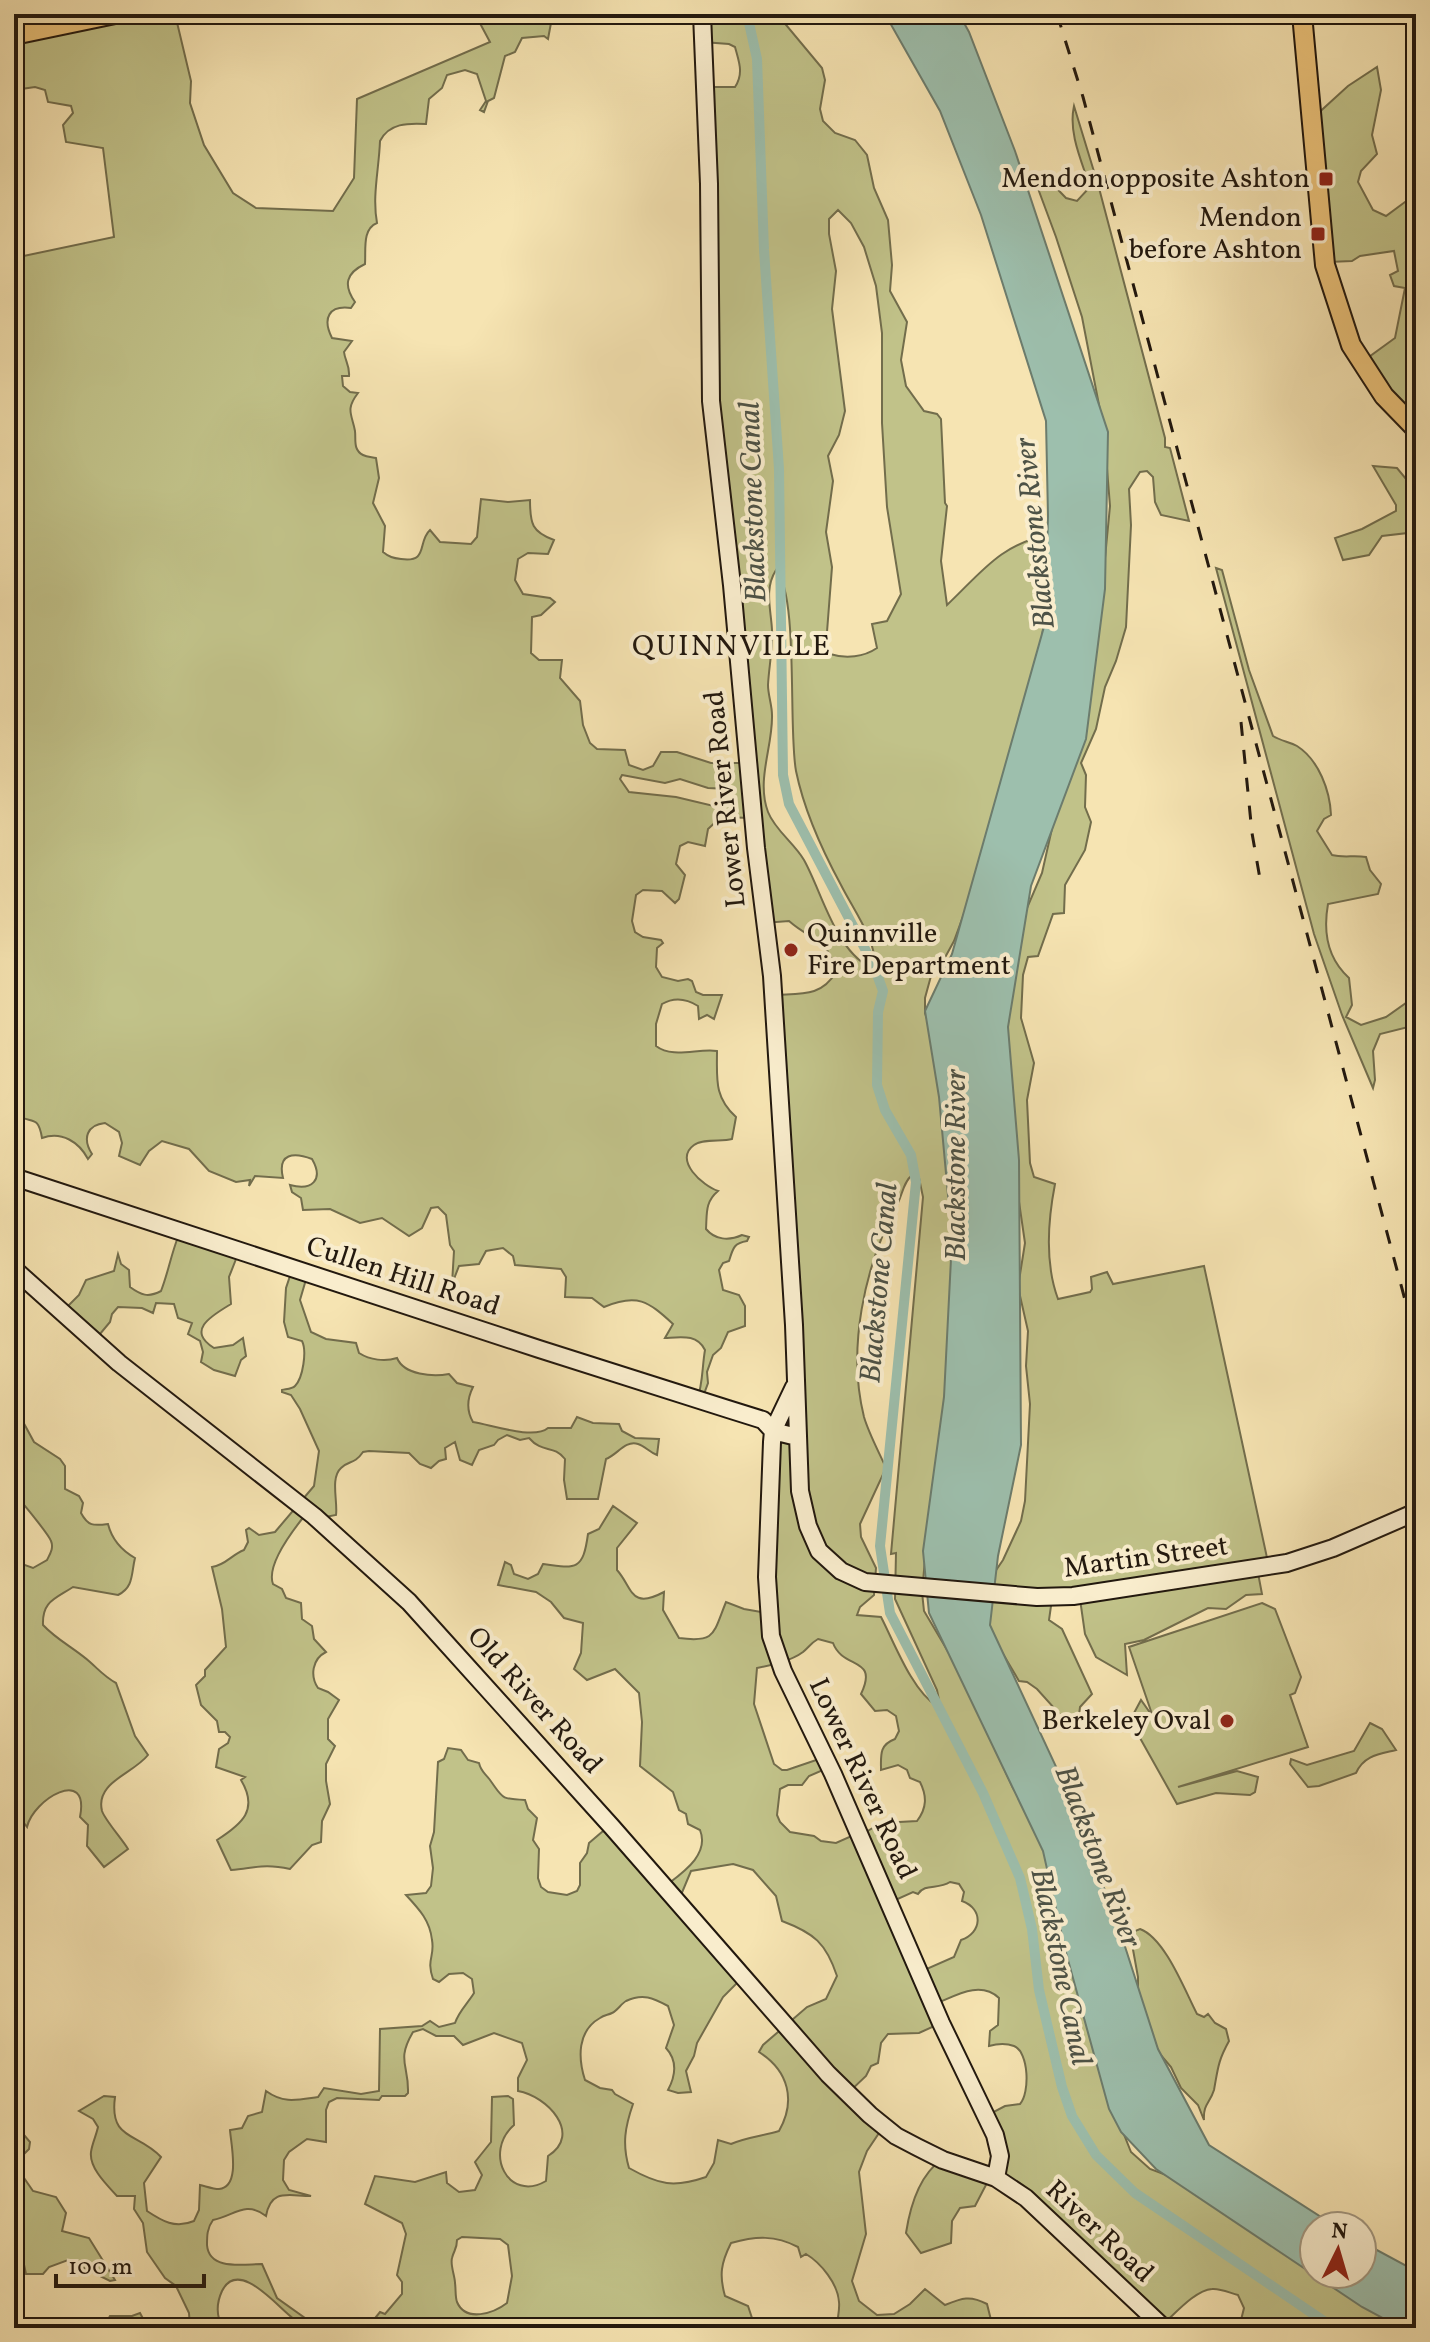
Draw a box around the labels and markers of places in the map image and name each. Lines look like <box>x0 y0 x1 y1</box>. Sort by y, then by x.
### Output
place label: Mendon opposite Ashton <box>1001 160 1310 199</box>
marker: Mendon opposite Ashton <box>1317 170 1335 188</box>
place label: Mendon before Ashton <box>1129 199 1302 270</box>
marker: Mendon before Ashton <box>1309 225 1327 243</box>
place label: Quinnville Fire Department <box>807 915 1011 986</box>
marker: Quinnville Fire Department <box>782 941 800 959</box>
place label: Berkeley Oval <box>1042 1702 1211 1741</box>
marker: Berkeley Oval <box>1218 1712 1236 1730</box>

